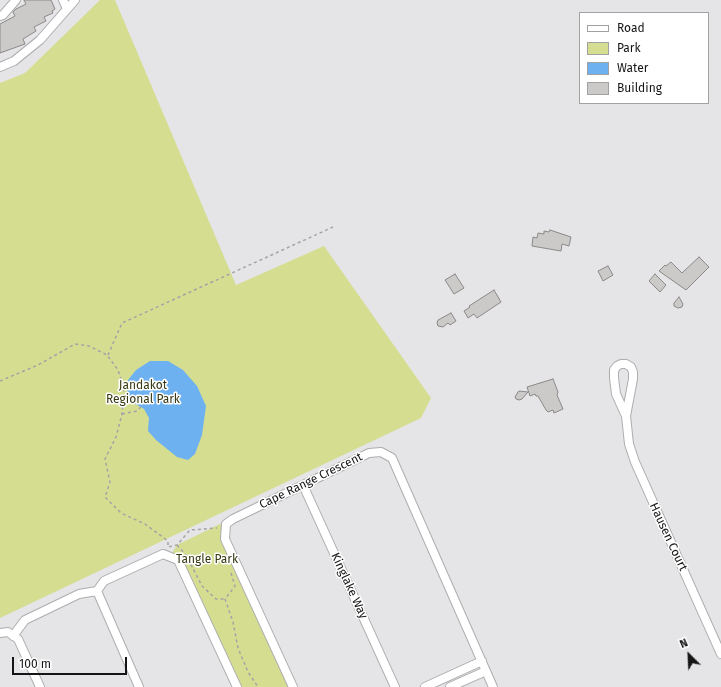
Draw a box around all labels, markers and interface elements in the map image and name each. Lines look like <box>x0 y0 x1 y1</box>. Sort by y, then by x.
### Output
legend <box>579 12 709 104</box>
text: Road <box>617 21 645 35</box>
text: Park <box>617 41 641 55</box>
text: Water <box>617 61 648 75</box>
text: Building <box>617 81 662 95</box>
park label: Jandakot Regional Park <box>106 379 180 407</box>
street label: Cape Range Crescent <box>257 450 365 512</box>
street label: Hausen Court <box>646 501 690 573</box>
street label: Kinglake Way <box>327 551 371 621</box>
park label: Tangle Park <box>176 553 238 567</box>
north arrow <box>669 635 709 675</box>
text: N <box>678 636 690 651</box>
scale bar <box>14 649 129 675</box>
text: 100 m <box>19 657 51 671</box>

